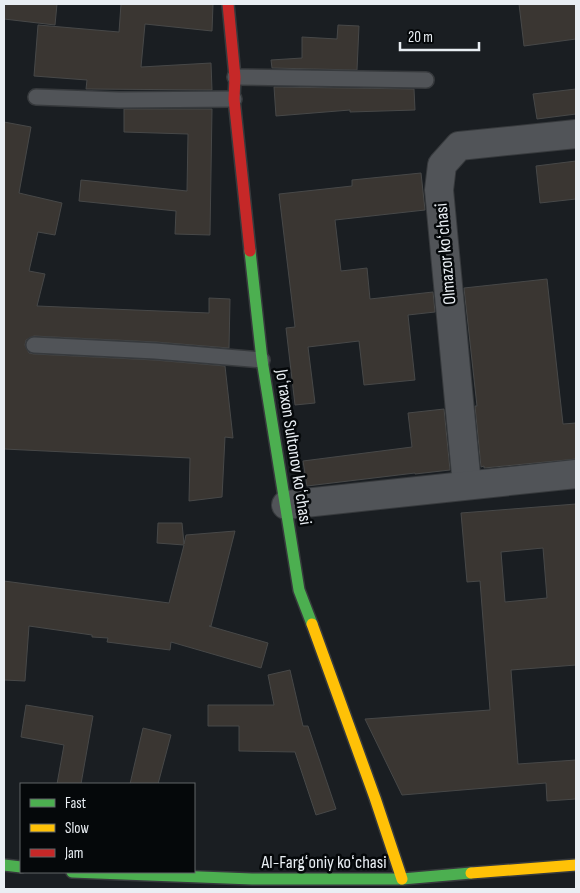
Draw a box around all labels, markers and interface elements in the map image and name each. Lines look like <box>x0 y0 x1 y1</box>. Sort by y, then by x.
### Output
scale bar <box>400 20 479 52</box>
text: 20 m <box>408 28 433 47</box>
street label: Olmazor koʻchasi <box>431 202 460 306</box>
street label: Joʻraxon Sultonov koʻchasi <box>271 367 316 526</box>
legend <box>20 783 195 873</box>
text: Fast <box>65 794 87 813</box>
text: Slow <box>65 819 89 838</box>
text: Jam <box>64 844 83 863</box>
street label: Al-Fargʻoniy koʻchasi <box>260 852 387 873</box>

